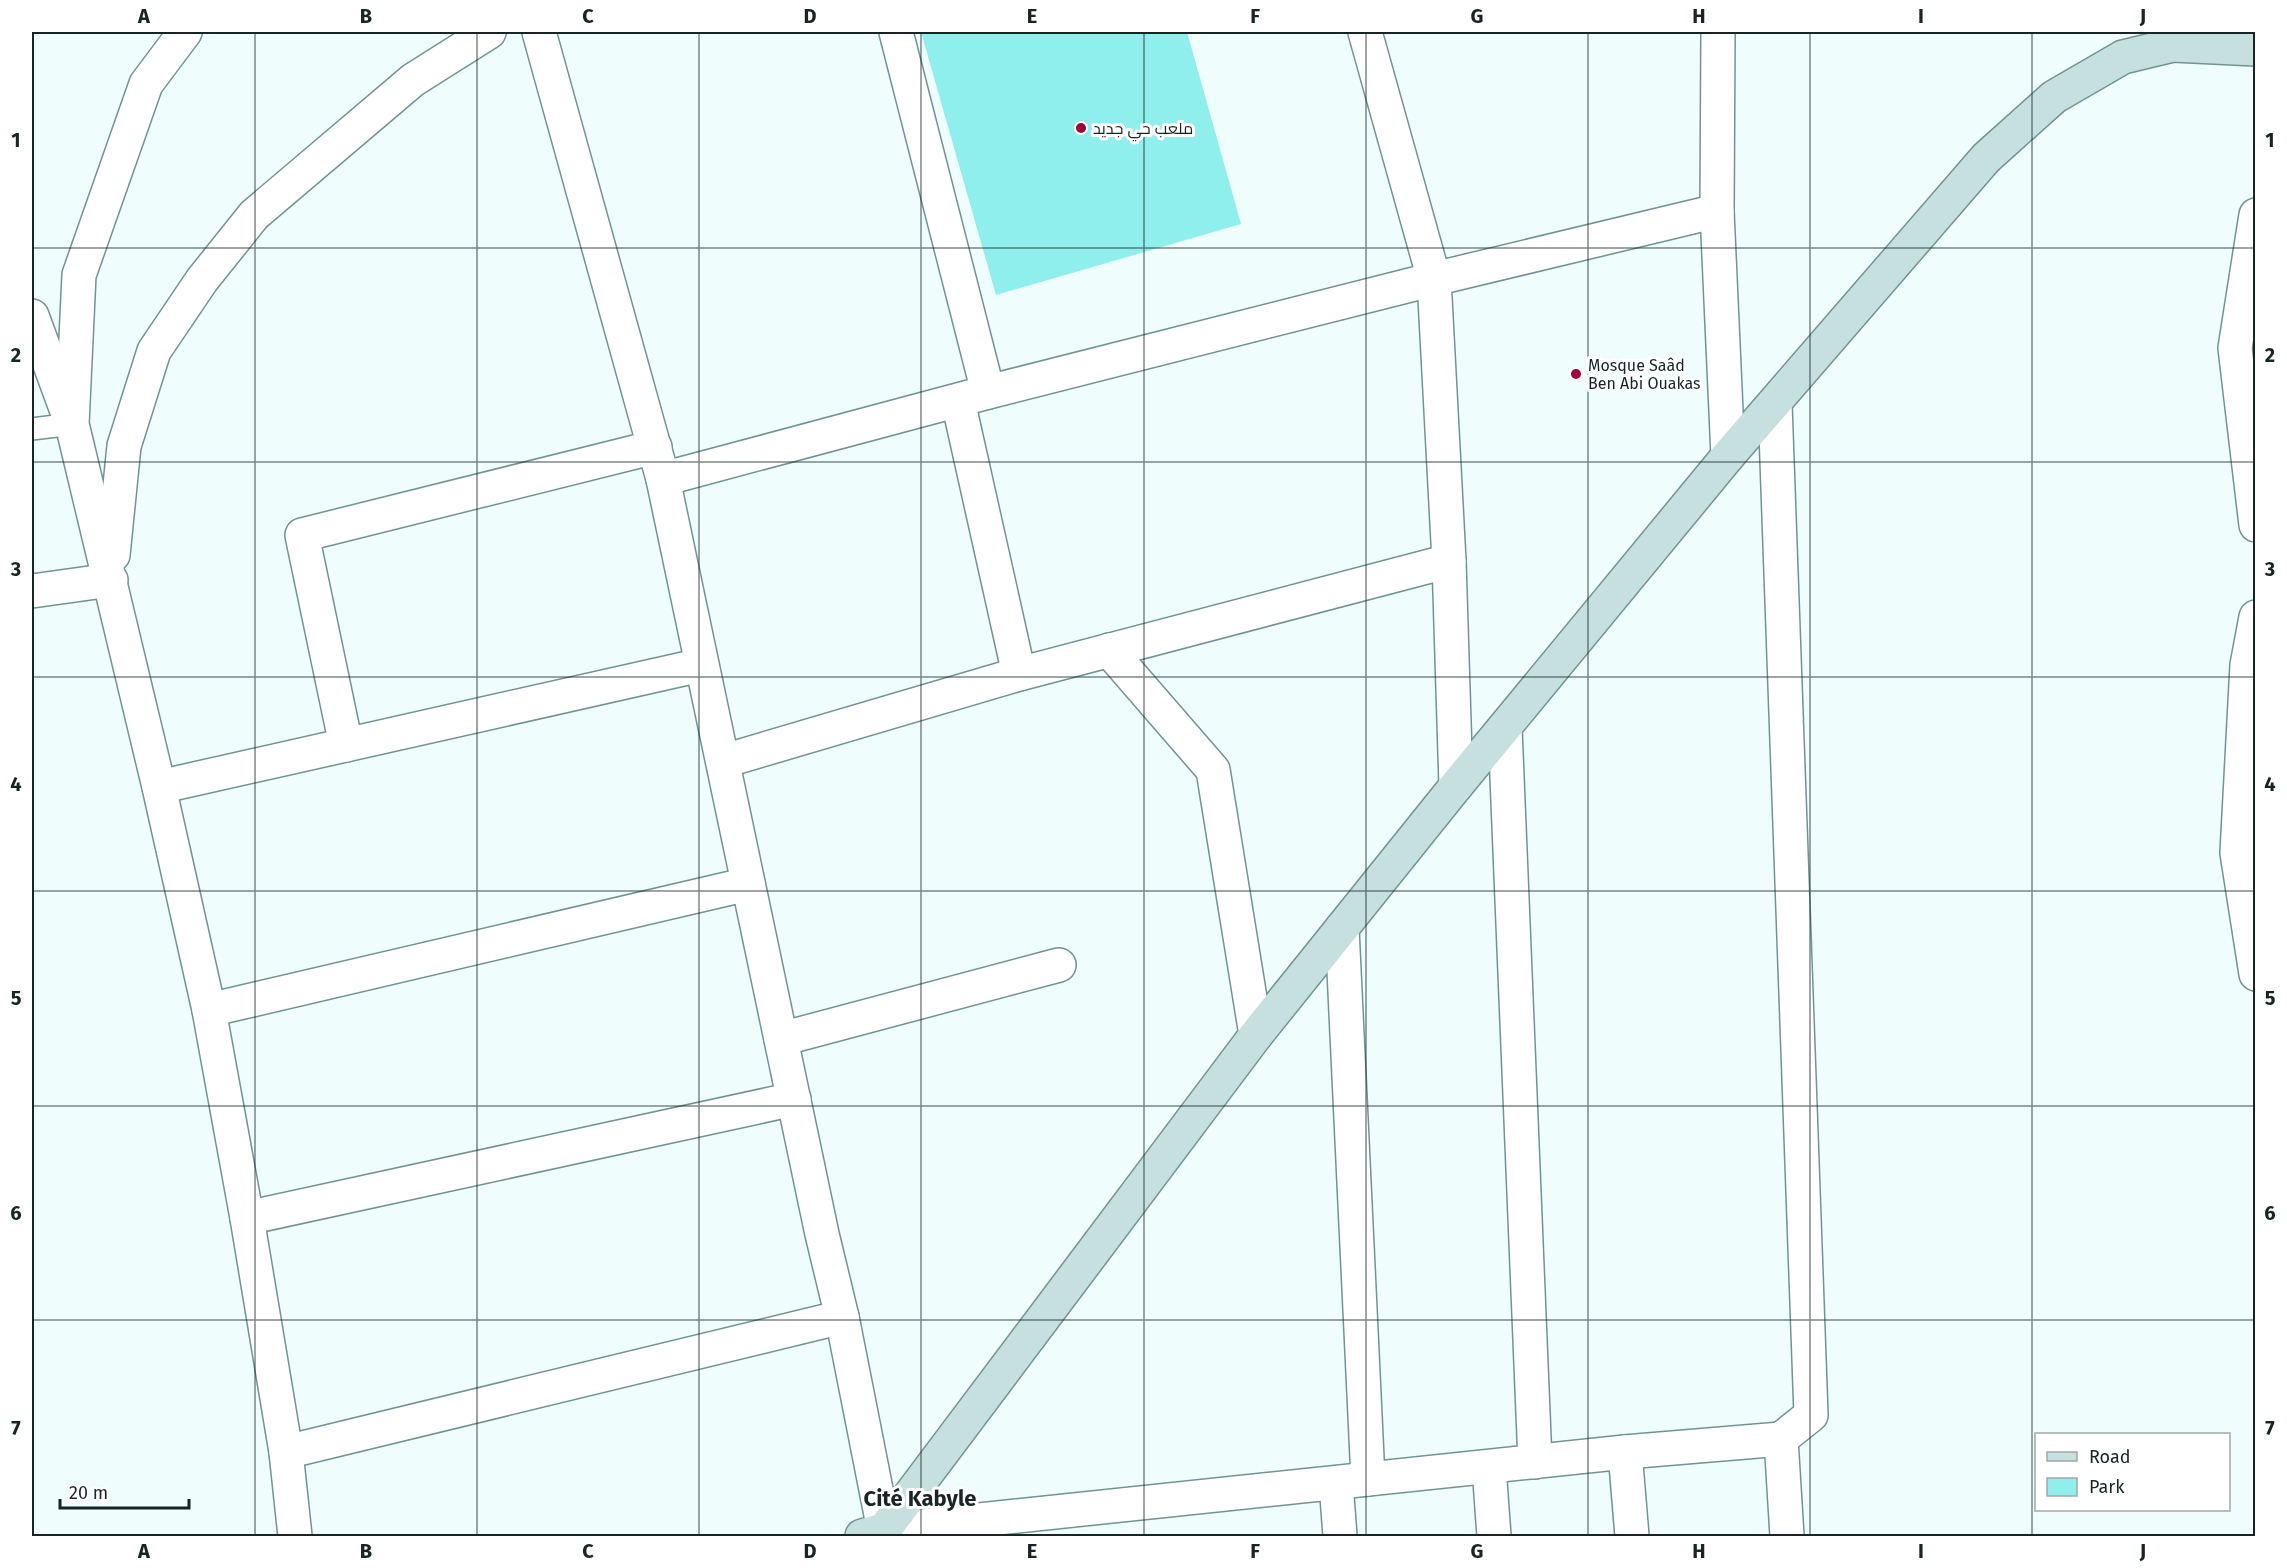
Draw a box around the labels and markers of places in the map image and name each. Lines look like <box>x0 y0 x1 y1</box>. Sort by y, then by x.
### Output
place label: ملعب حي جديد <box>1093 119 1193 142</box>
marker: ملعب حي جديد <box>1074 121 1088 135</box>
place label: Mosque Saâd Ben Abi Ouakas <box>1588 356 1701 393</box>
marker: Mosque Saâd Ben Abi Ouakas <box>1569 367 1583 381</box>

